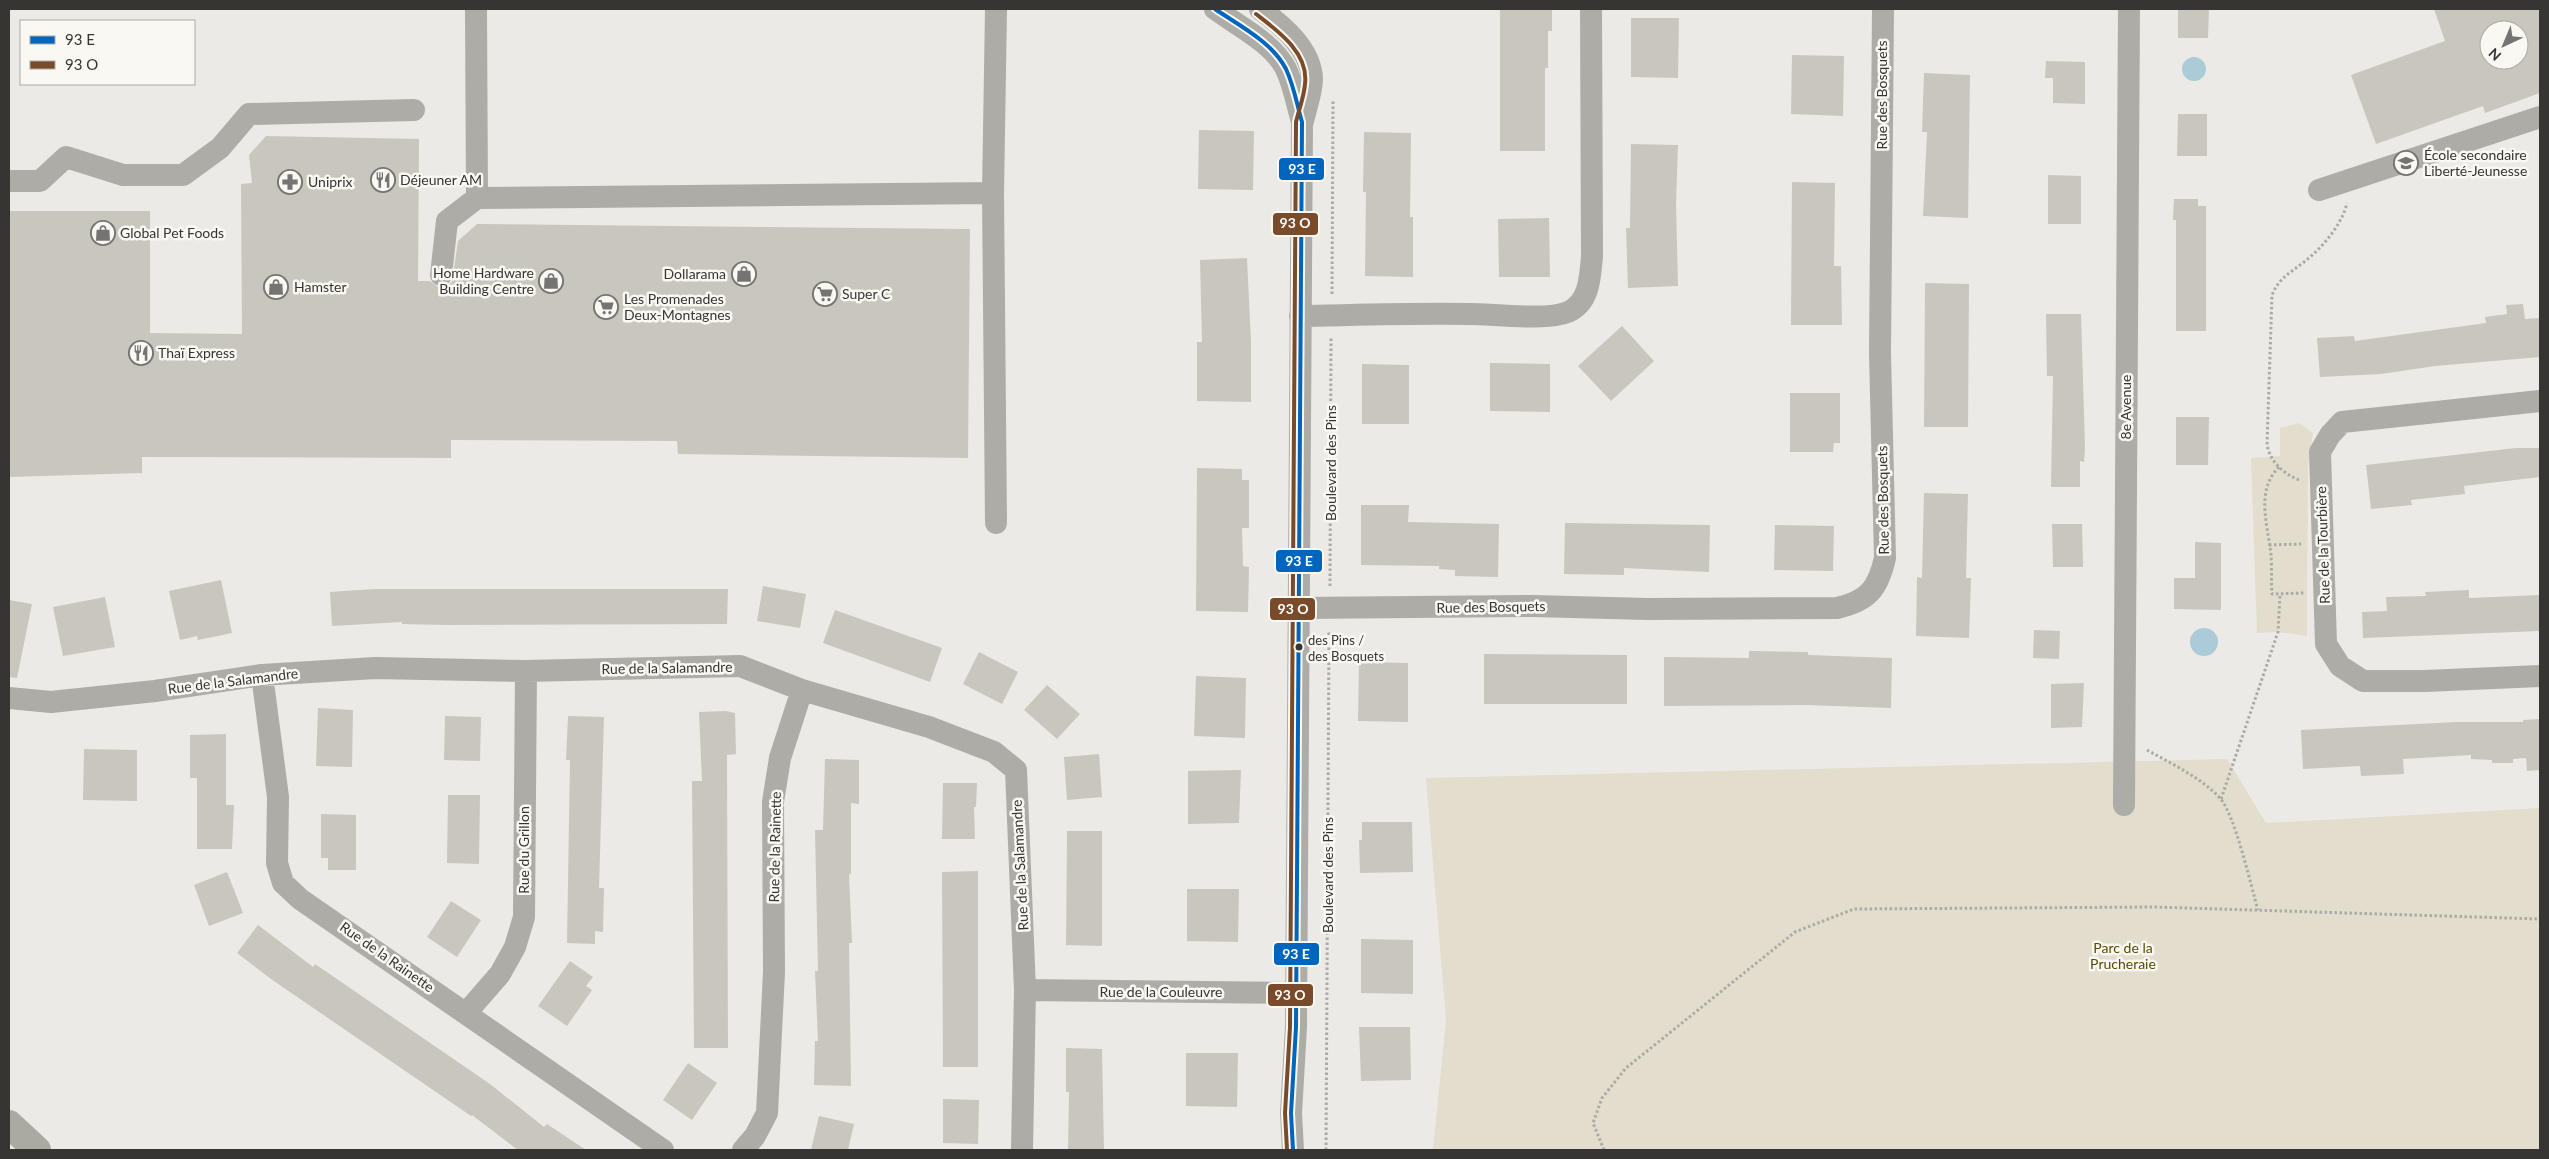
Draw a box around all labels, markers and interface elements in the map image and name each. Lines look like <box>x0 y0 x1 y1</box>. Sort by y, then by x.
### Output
legend <box>20 20 195 85</box>
north arrow <box>2479 20 2529 70</box>
text: 93 E <box>65 30 95 48</box>
street label: Rue des Bosquets <box>1873 40 1890 150</box>
text: N <box>2485 45 2504 65</box>
text: 93 O <box>65 55 98 73</box>
place label: École secondaire Liberté-Jeunesse <box>2424 146 2527 179</box>
school or university icon: École secondaire Liberté-Jeunesse <box>2393 150 2419 176</box>
line badge: 93 E <box>1278 157 1325 181</box>
text: 93 E <box>1288 160 1316 177</box>
restaurant icon: Déjeuner AM <box>370 167 396 193</box>
pharmacy icon: Uniprix <box>277 169 303 195</box>
place label: Déjeuner AM <box>400 171 482 188</box>
place label: Uniprix <box>308 173 353 190</box>
line badge: 93 O <box>1272 212 1319 236</box>
text: 93 O <box>1280 214 1310 231</box>
shop icon: Global Pet Foods <box>90 220 116 246</box>
place label: Global Pet Foods <box>120 224 224 241</box>
shop icon: Dollarama <box>731 261 757 287</box>
place label: Home Hardware Building Centre <box>433 264 534 297</box>
place label: Dollarama <box>664 265 726 282</box>
shop icon: Home Hardware Building Centre <box>538 268 564 294</box>
shop icon: Hamster <box>263 274 289 300</box>
place label: Hamster <box>294 278 347 295</box>
supermarket icon: Super C <box>812 281 838 307</box>
place label: Super C <box>842 285 891 302</box>
place label: Les Promenades Deux-Montagnes <box>624 290 731 323</box>
supermarket icon: Les Promenades Deux-Montagnes <box>593 294 619 320</box>
restaurant icon: Thaï Express <box>128 340 154 366</box>
place label: Thaï Express <box>158 344 235 361</box>
street label: 8e Avenue <box>2117 375 2134 439</box>
street label: Boulevard des Pins <box>1322 405 1339 521</box>
street label: Rue des Bosquets <box>1873 445 1892 555</box>
street label: Rue de la Tourbière <box>2312 486 2333 604</box>
line badge: 93 E <box>1275 549 1323 573</box>
text: 93 E <box>1285 552 1313 569</box>
line badge: 93 O <box>1269 597 1316 621</box>
street label: Rue des Bosquets <box>1436 597 1546 616</box>
text: 93 O <box>1278 600 1308 617</box>
place label: des Pins / des Bosquets <box>1308 632 1384 664</box>
marker: des Pins / des Bosquets <box>1294 642 1304 652</box>
street label: Rue de la Salamandre <box>601 658 733 677</box>
street label: Rue de la Salamandre <box>167 664 299 697</box>
street label: Rue de la Rainette <box>765 791 784 903</box>
street label: Rue de la Salamandre <box>1008 799 1031 931</box>
street label: Rue du Grillon <box>515 806 532 894</box>
street label: Boulevard des Pins <box>1319 817 1336 933</box>
street label: Rue de la Rainette <box>337 918 438 995</box>
park label: Parc de la Prucheraie <box>2090 939 2156 972</box>
line badge: 93 E <box>1273 942 1320 966</box>
text: 93 E <box>1282 945 1310 962</box>
street label: Rue de la Couleuvre <box>1100 983 1222 1000</box>
line badge: 93 O <box>1267 983 1314 1007</box>
text: 93 O <box>1275 986 1305 1003</box>

